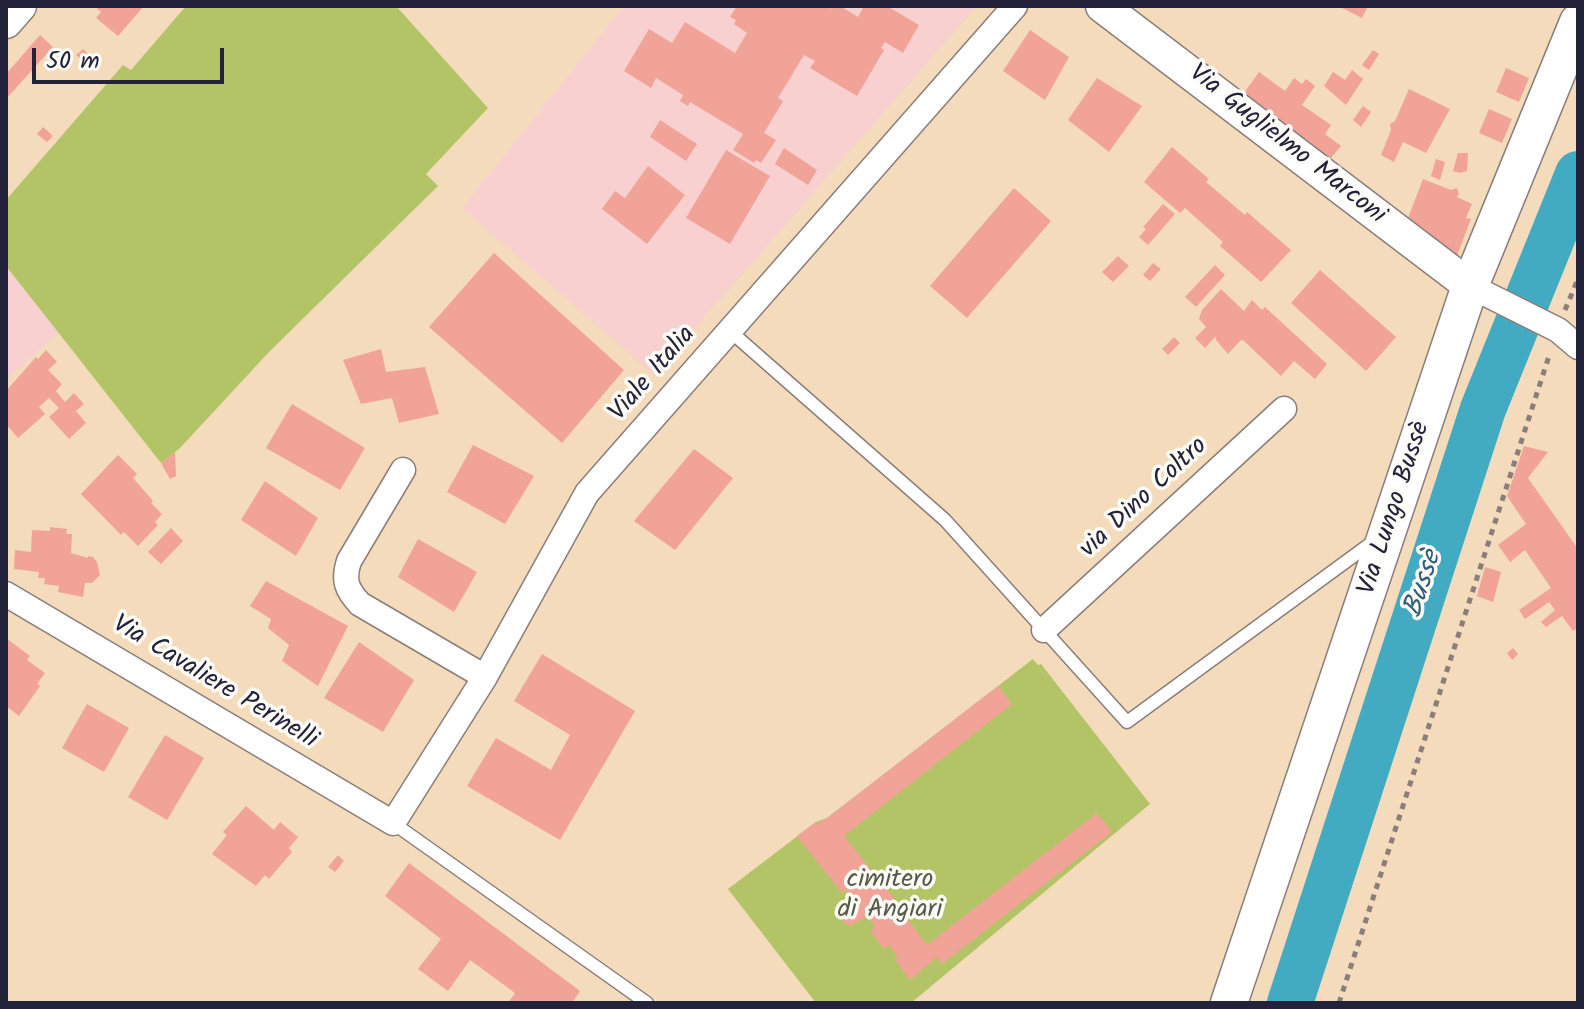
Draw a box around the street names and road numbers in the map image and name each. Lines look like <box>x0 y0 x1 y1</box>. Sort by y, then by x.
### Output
street label: Via Guglielmo Marconi <box>1181 59 1391 233</box>
street label: Viale Italia <box>604 321 704 429</box>
street label: Via Lungo Bussè <box>1353 418 1439 600</box>
street label: via Dino Coltro <box>1075 432 1215 566</box>
street label: Via Cavaliere Perinelli <box>106 610 322 758</box>

